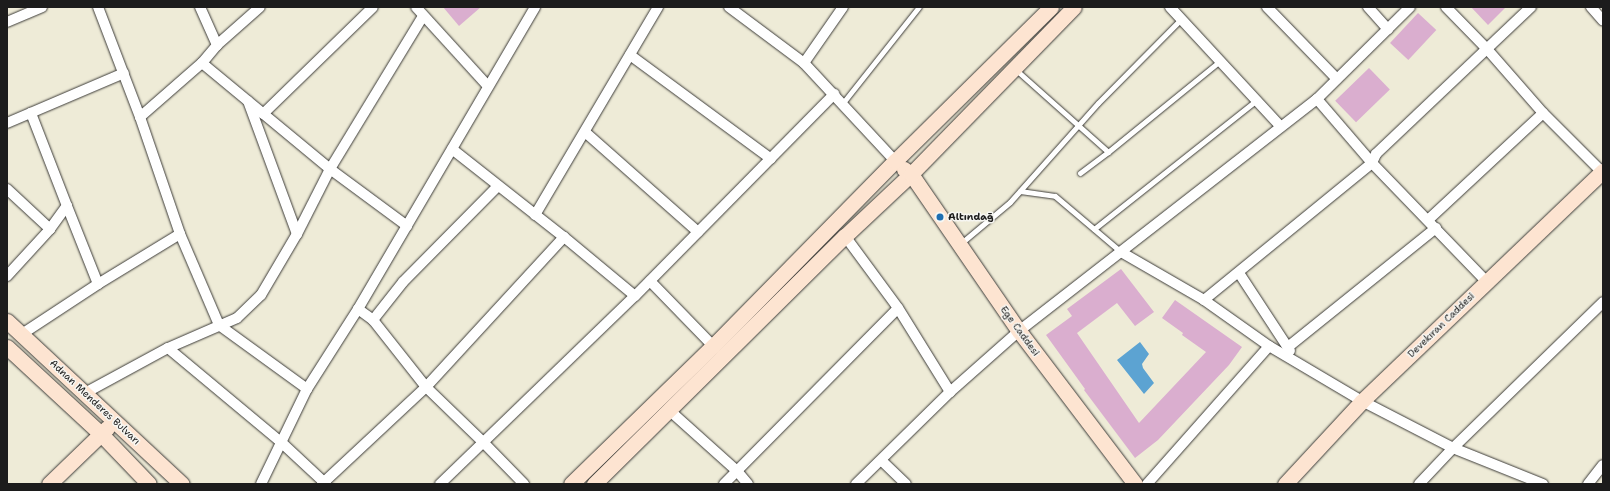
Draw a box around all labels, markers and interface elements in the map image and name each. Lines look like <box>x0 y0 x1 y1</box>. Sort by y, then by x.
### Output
place label: Altındağ <box>948 211 994 223</box>
marker: Altındağ <box>935 212 945 222</box>
street label: Devekıran Caddesi <box>1405 290 1477 360</box>
street label: Ege Caddesi <box>998 304 1042 358</box>
street label: Adnan Menderes Bulvarı <box>47 357 143 447</box>

